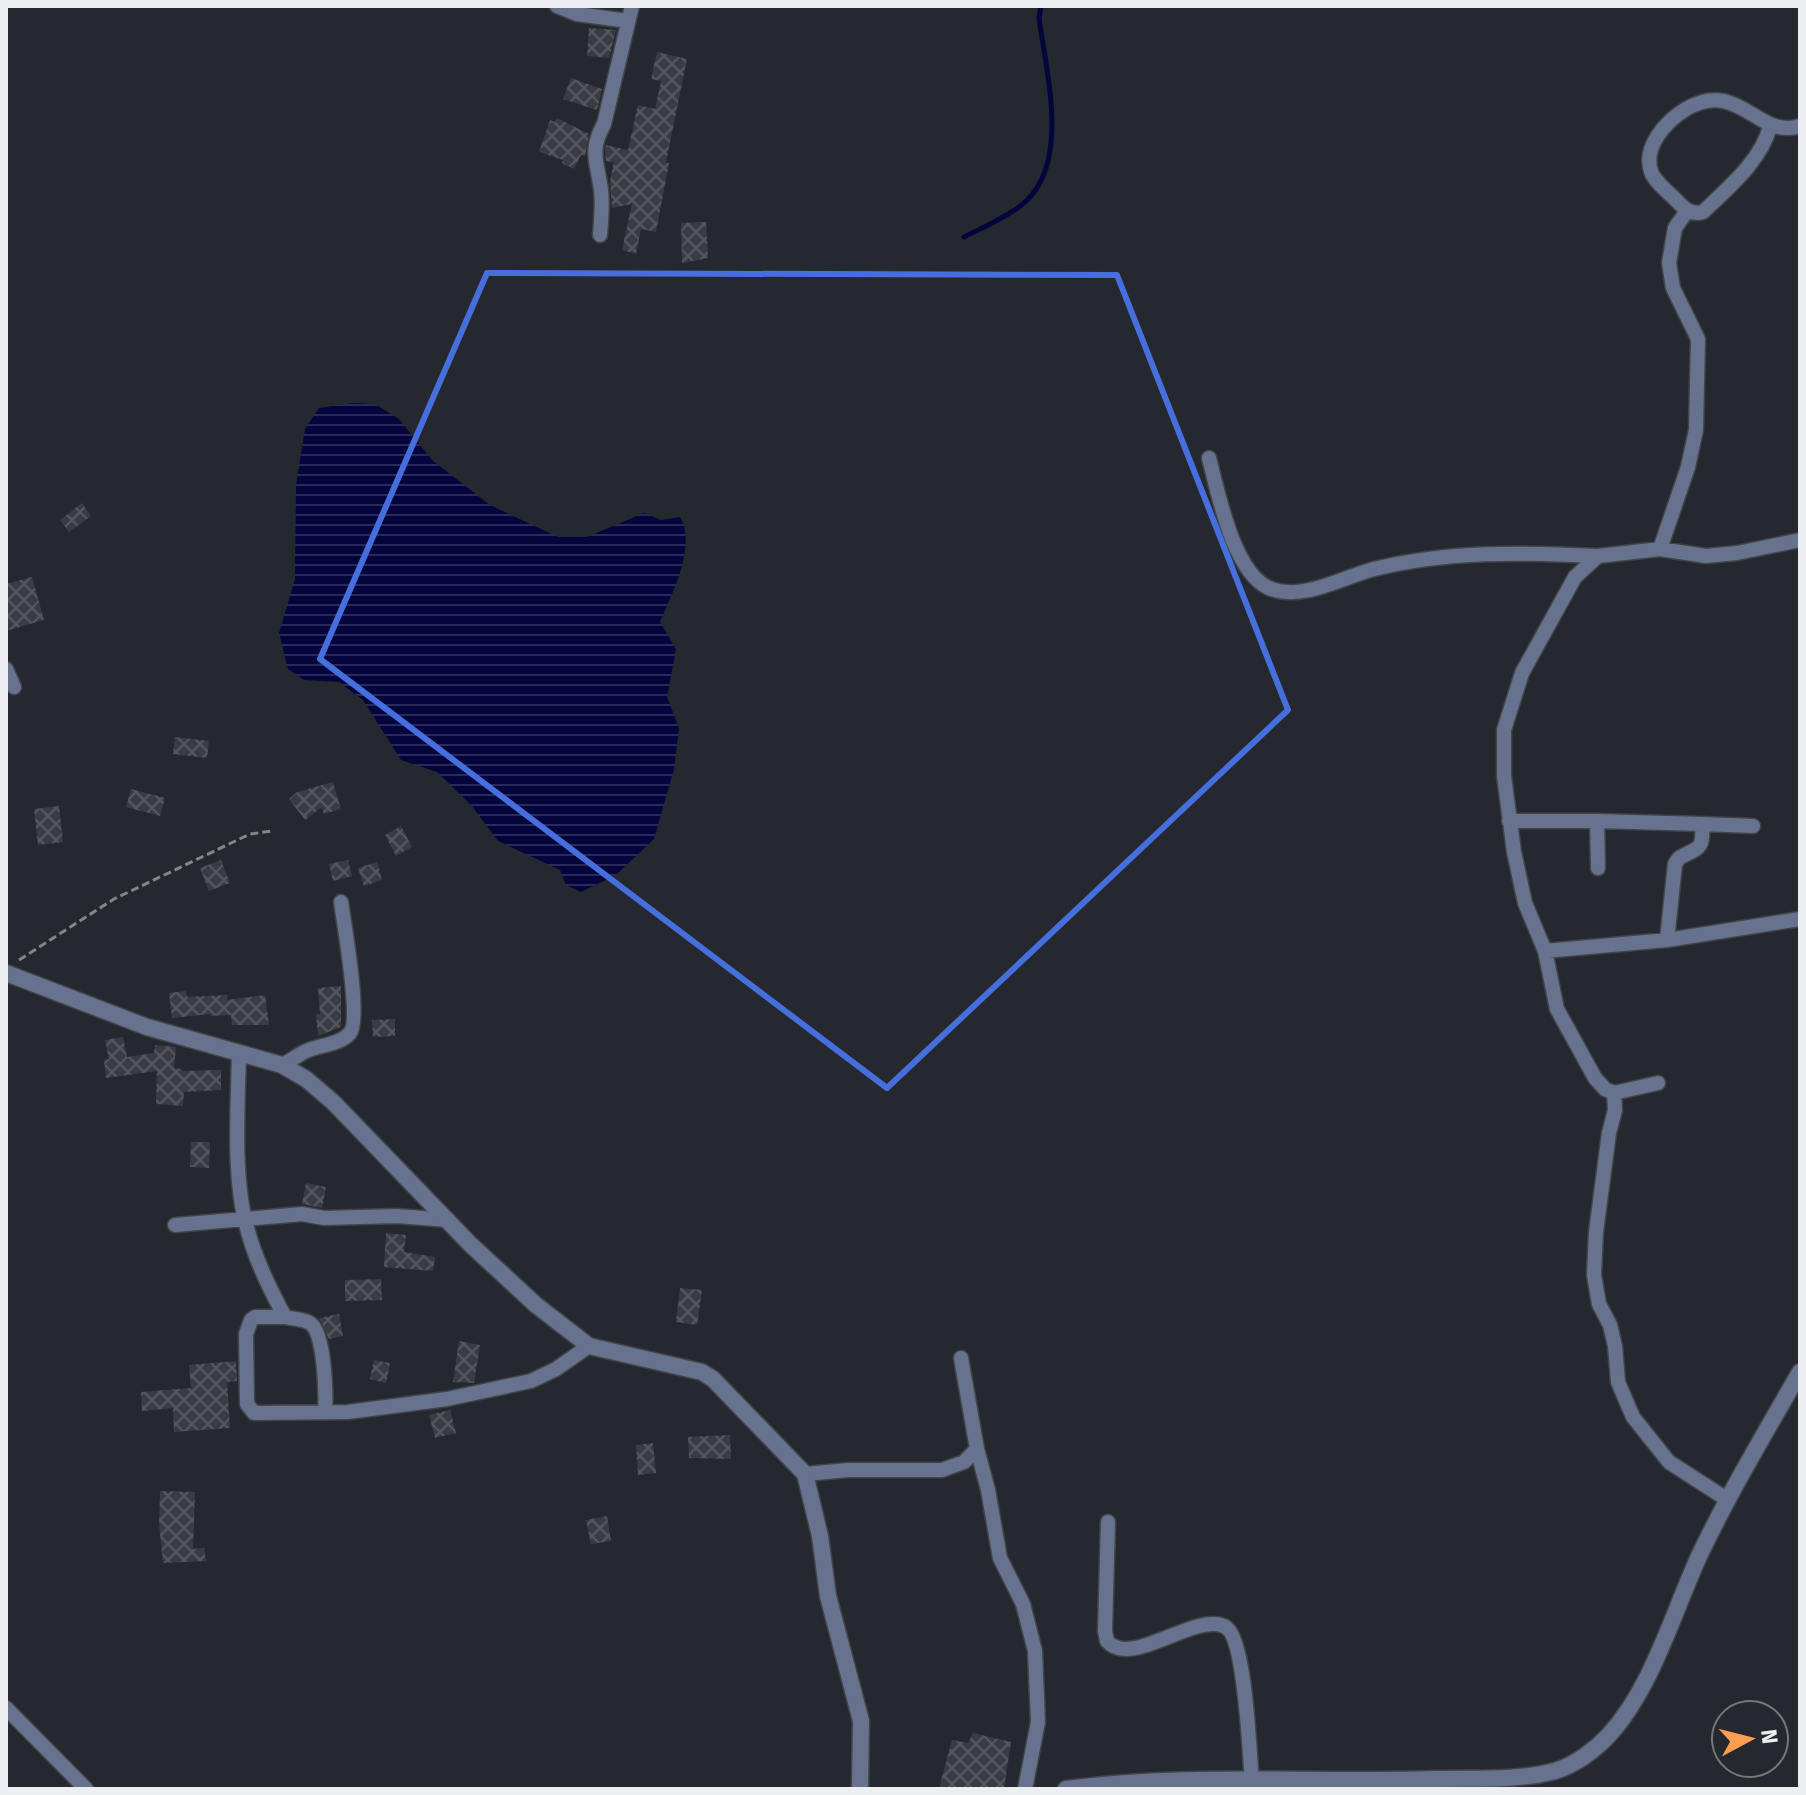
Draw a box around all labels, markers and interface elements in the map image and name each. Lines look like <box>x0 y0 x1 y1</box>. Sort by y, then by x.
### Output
north arrow <box>1710 1699 1790 1779</box>
text: N <box>1755 1728 1784 1746</box>

